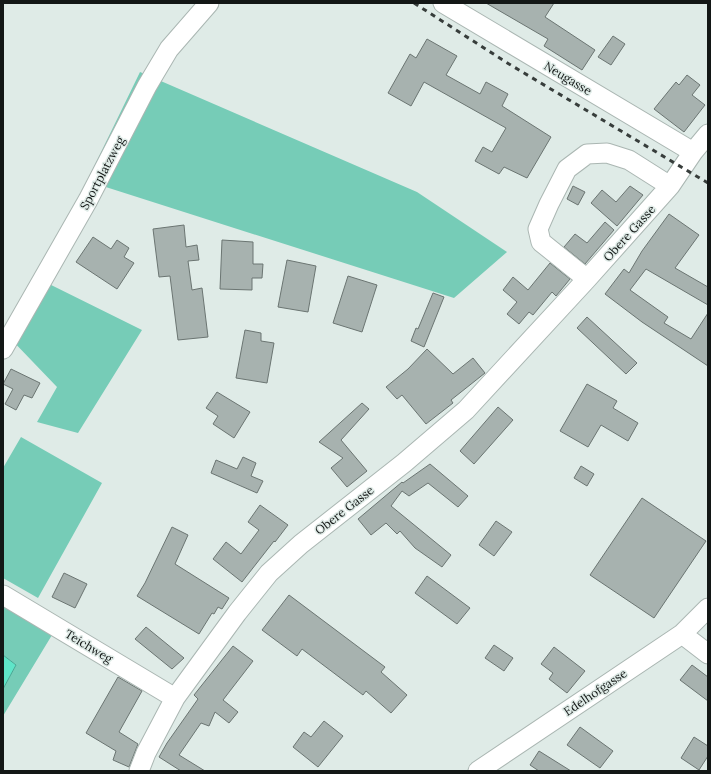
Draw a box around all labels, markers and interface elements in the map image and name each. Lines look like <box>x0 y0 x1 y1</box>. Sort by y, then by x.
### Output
street label: Neugasse <box>541 58 595 98</box>
street label: Sportplatzweg <box>76 134 128 212</box>
street label: Obere Gasse <box>600 201 659 264</box>
street label: Obere Gasse <box>312 482 377 538</box>
street label: Teichweg <box>62 626 116 666</box>
street label: Edelhofgasse <box>561 665 630 719</box>

